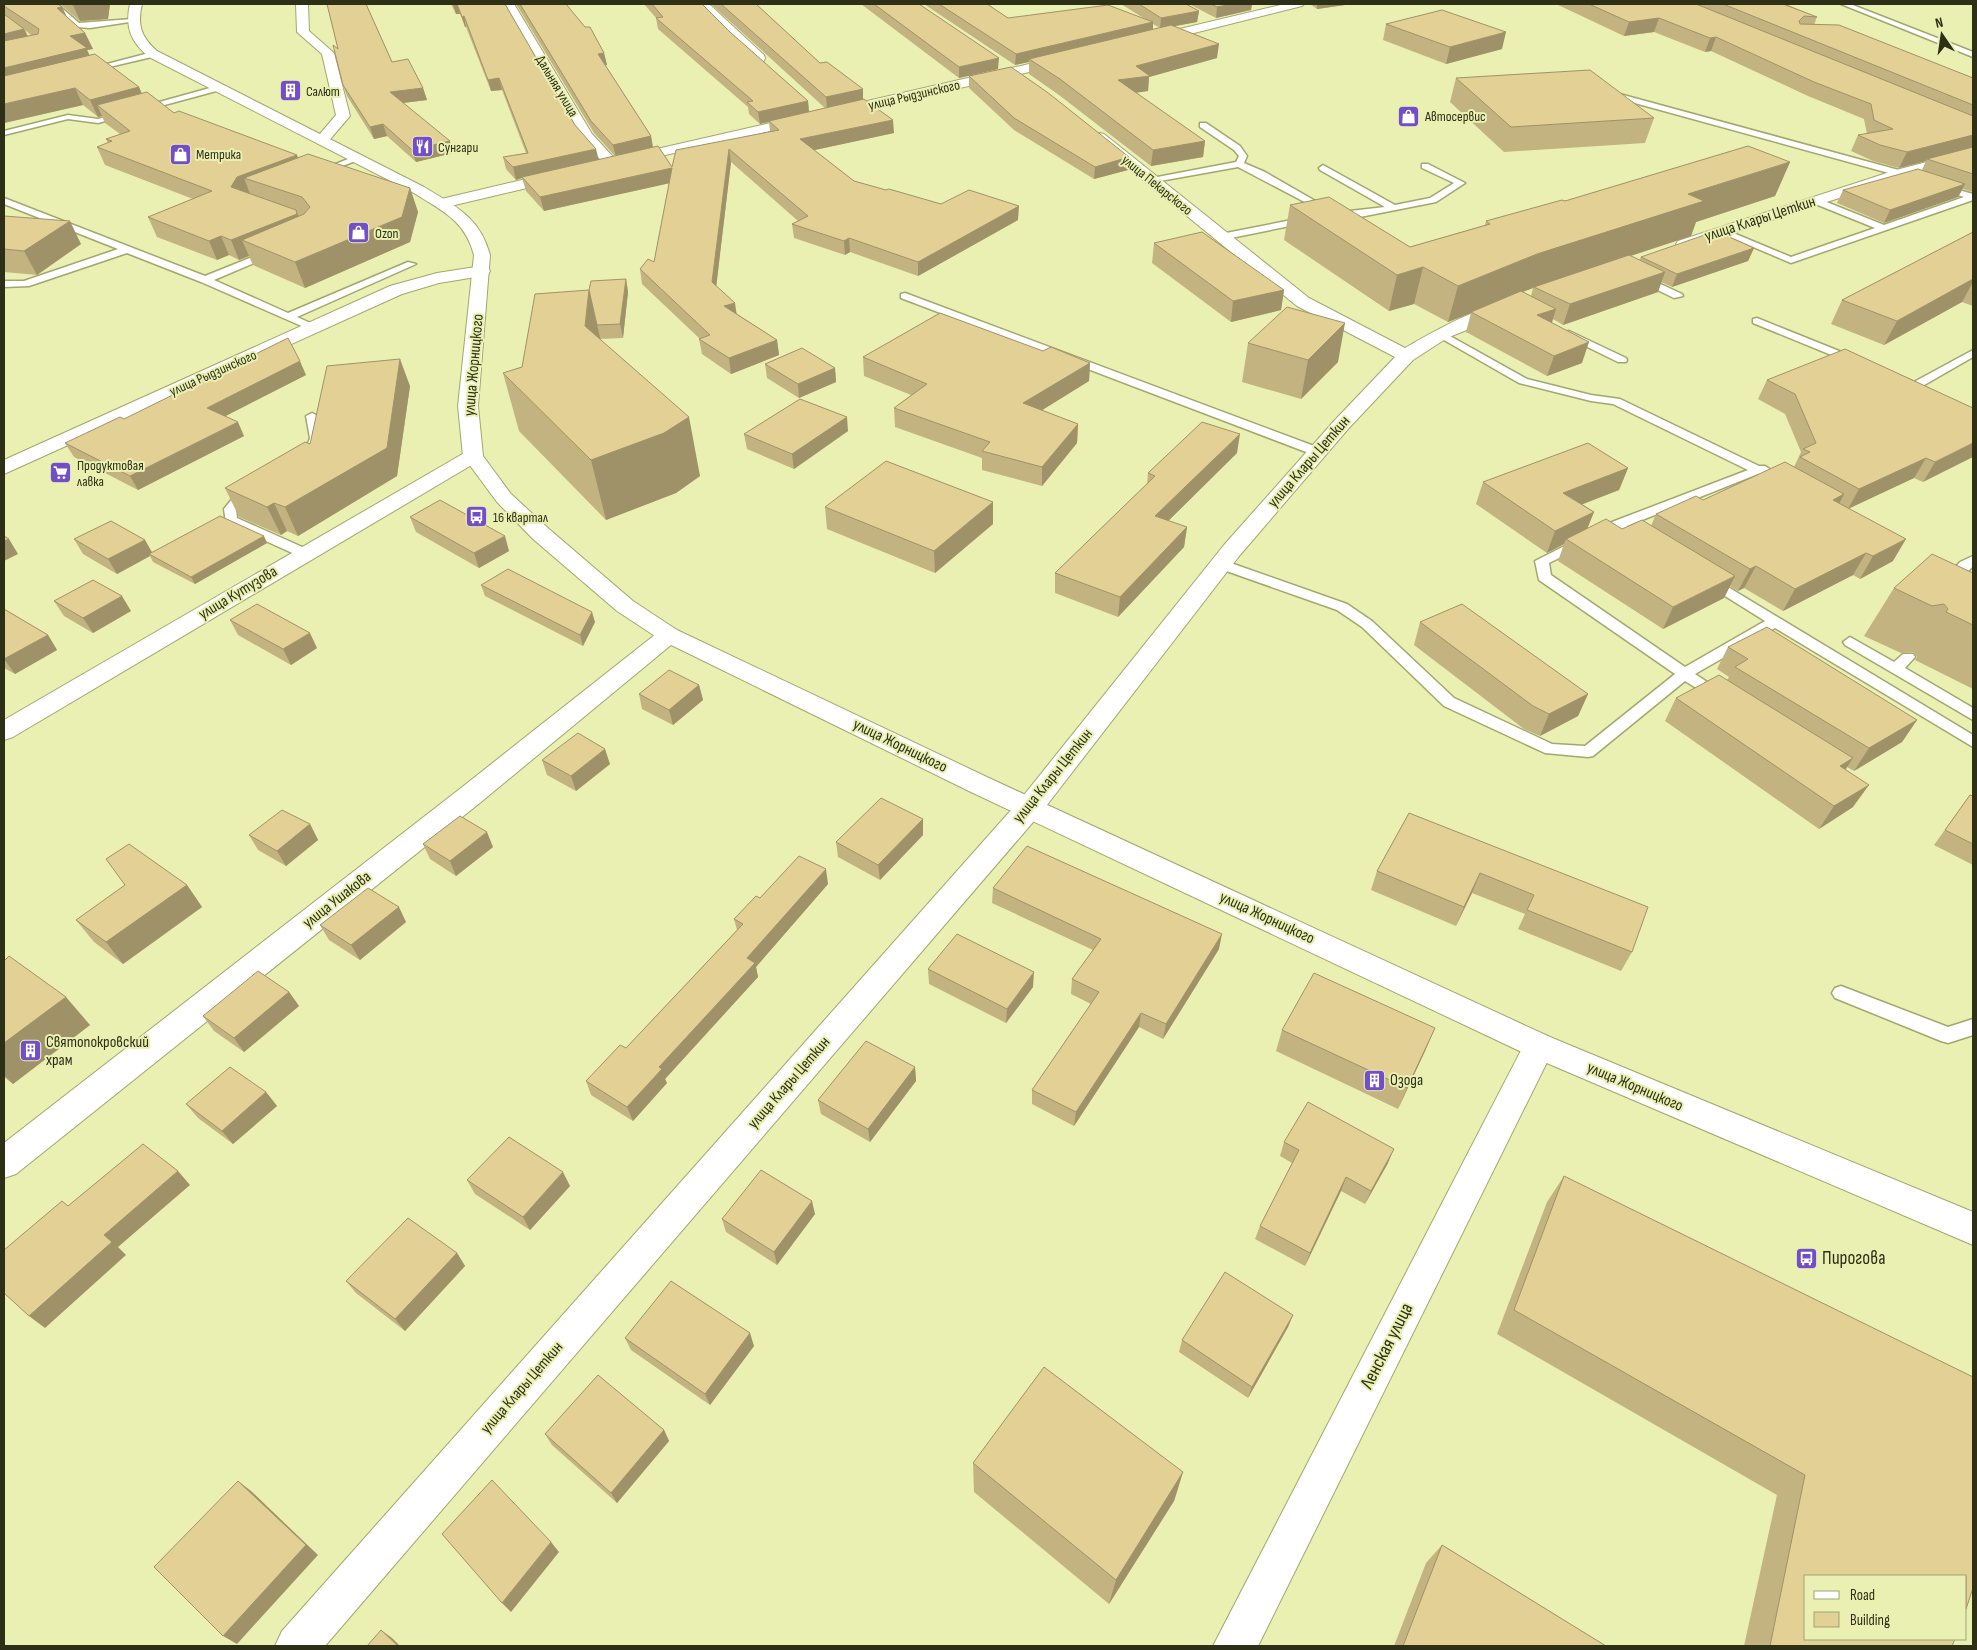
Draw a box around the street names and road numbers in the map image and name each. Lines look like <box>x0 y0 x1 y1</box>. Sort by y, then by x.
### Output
street label: Дальняя улица <box>532 52 582 120</box>
street label: улица Рыдзинского <box>867 76 962 114</box>
street label: улица Пекарского <box>1118 151 1196 219</box>
street label: улица Клары Цеткин <box>1702 192 1818 246</box>
street label: улица Жорницкого <box>460 313 488 417</box>
street label: улица Рыдзинского <box>167 346 259 400</box>
street label: улица Клары Цеткин <box>1264 412 1354 512</box>
street label: улица Кутузова <box>195 562 281 624</box>
street label: улица Жорницкого <box>850 715 950 777</box>
street label: улица Клары Цеткин <box>1009 725 1097 827</box>
street label: улица Ушакова <box>299 867 375 933</box>
street label: улица Жорницкого <box>1217 888 1317 948</box>
street label: улица Клары Цеткин <box>744 1033 834 1133</box>
street label: улица Жорницкого <box>1584 1058 1686 1116</box>
street label: Ленская улица <box>1355 1299 1418 1394</box>
street label: улица Клары Цеткин <box>477 1338 567 1438</box>

